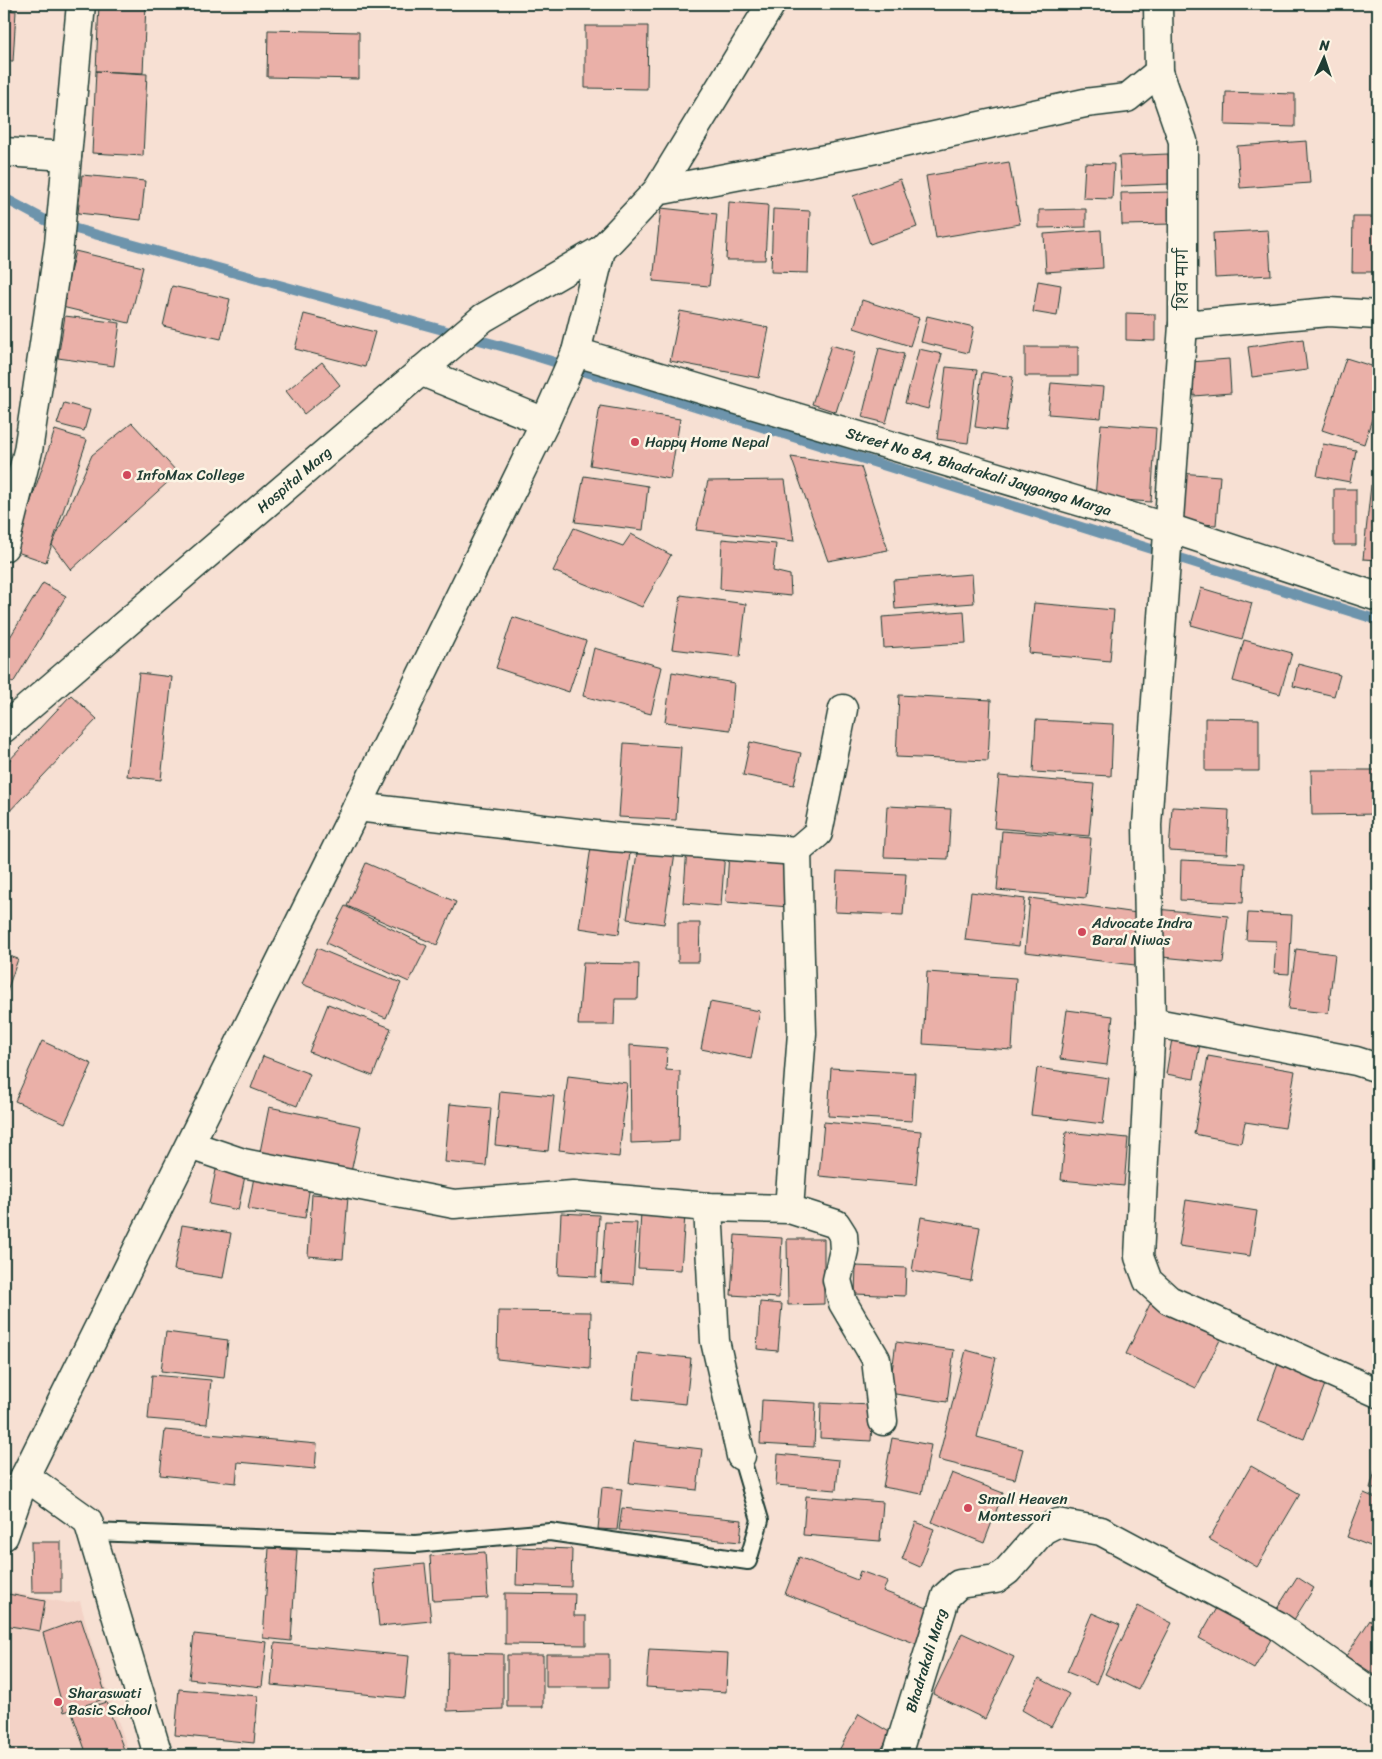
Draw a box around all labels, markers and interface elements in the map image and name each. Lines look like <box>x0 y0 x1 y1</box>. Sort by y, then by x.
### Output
north arrow <box>1300 32 1350 82</box>
text: N <box>1318 33 1330 58</box>
street label: शिव मार्ग <box>1170 248 1196 311</box>
street label: Street No 8A, Bhadrakali Jayganga Marga <box>843 420 1115 523</box>
place label: Happy Home Nepal <box>645 429 770 455</box>
marker: Happy Home Nepal <box>629 436 641 448</box>
street label: Hospital Marg <box>251 440 338 520</box>
place label: InfoMax College <box>136 462 245 488</box>
marker: InfoMax College <box>121 469 133 481</box>
place label: Advocate Indra Baral Niwas <box>1091 910 1193 953</box>
marker: Advocate Indra Baral Niwas <box>1076 926 1088 938</box>
place label: Small Heaven Montessori <box>978 1486 1068 1529</box>
marker: Small Heaven Montessori <box>962 1502 974 1514</box>
street label: Bhadrakali Marg <box>898 1605 955 1716</box>
place label: Sharaswati Basic School <box>68 1680 152 1723</box>
marker: Sharaswati Basic School <box>52 1696 64 1708</box>

